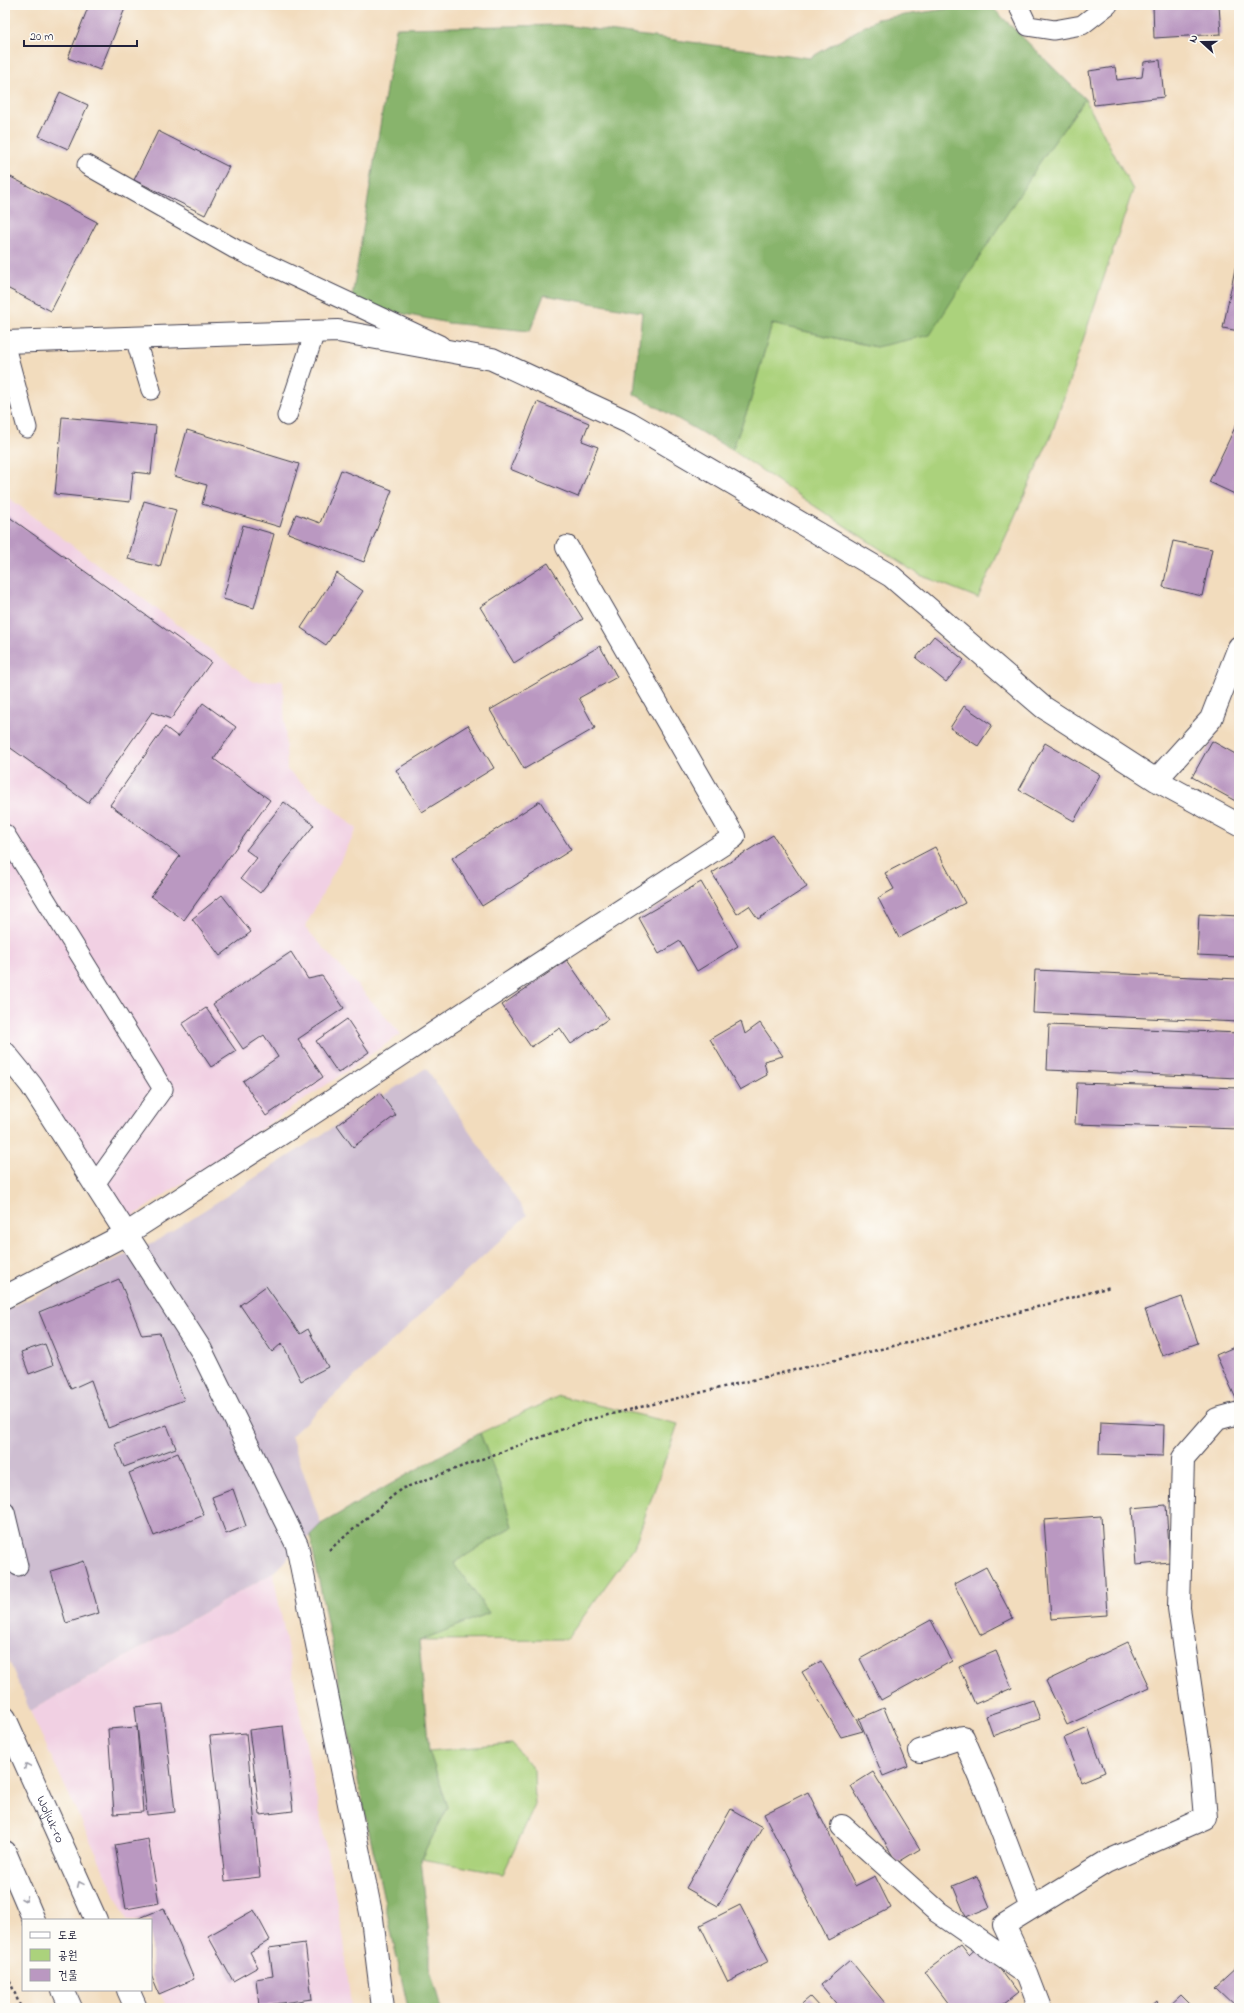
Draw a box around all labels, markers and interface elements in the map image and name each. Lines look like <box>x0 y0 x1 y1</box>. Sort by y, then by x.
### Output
scale bar <box>24 22 137 48</box>
north arrow <box>1182 22 1222 62</box>
text: 20 m <box>30 28 53 46</box>
text: N <box>1185 32 1202 45</box>
one-way arrow <box>23 1763 31 1770</box>
street label: Woljuk-ro <box>32 1792 70 1846</box>
one-way arrow <box>77 1881 85 1889</box>
one-way arrow <box>20 1894 28 1902</box>
legend <box>22 1919 152 1991</box>
text: 도로 <box>58 1927 77 1945</box>
text: 공원 <box>58 1947 77 1965</box>
text: 건물 <box>58 1967 78 1985</box>

